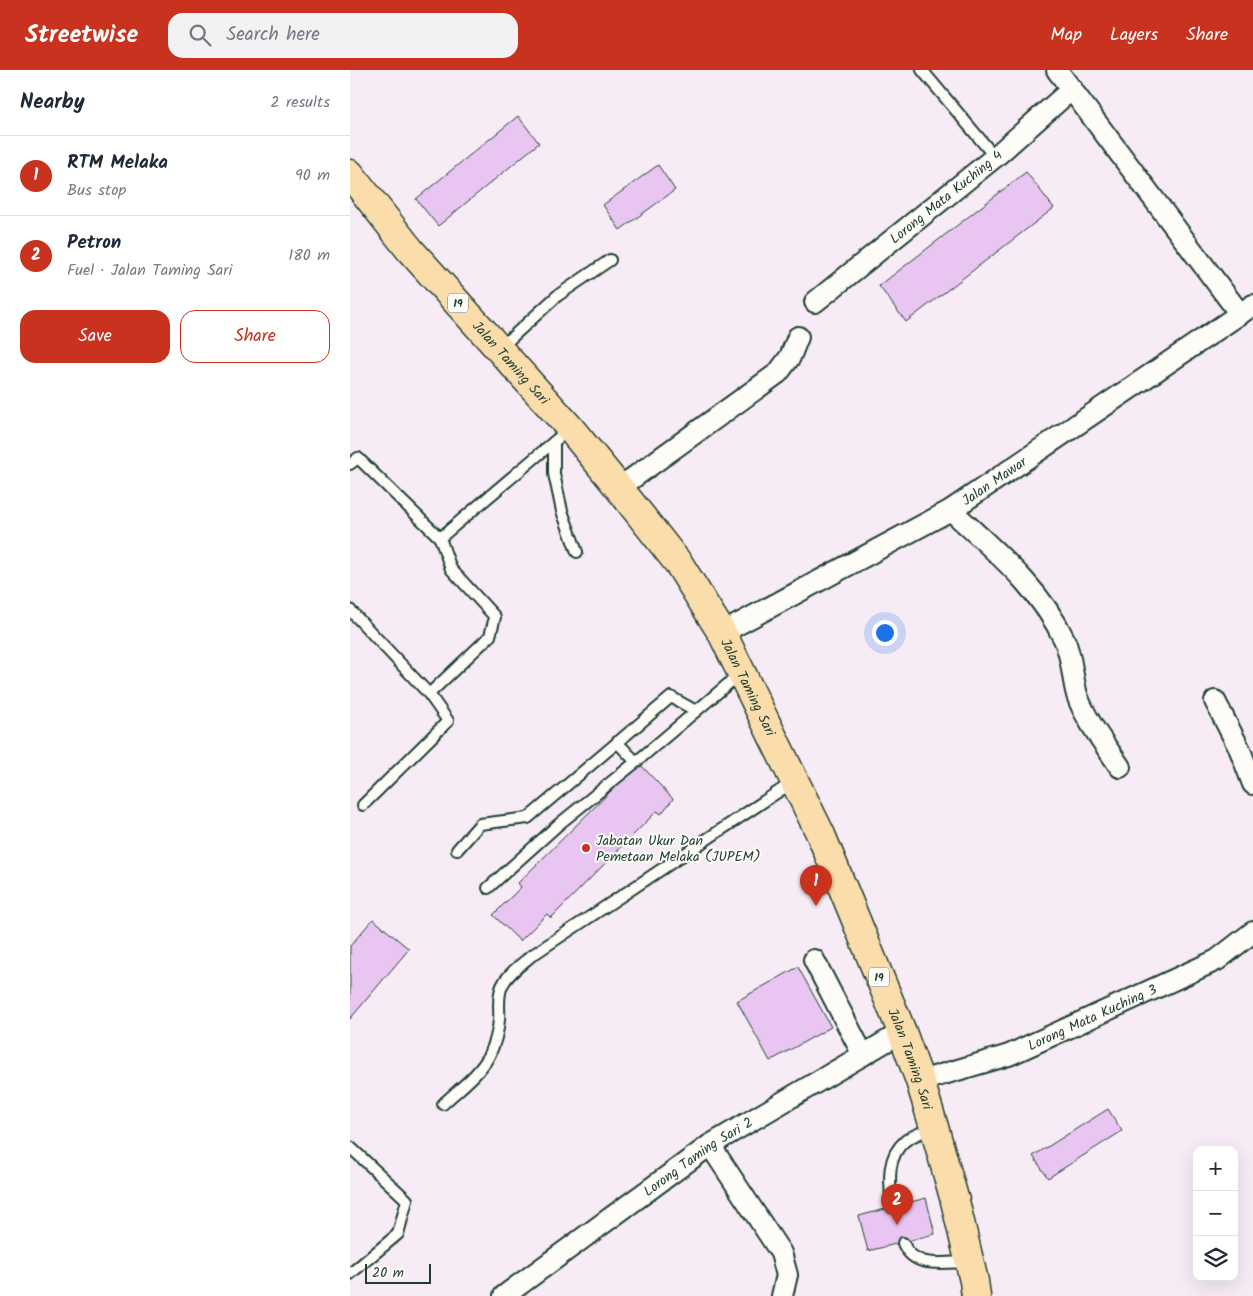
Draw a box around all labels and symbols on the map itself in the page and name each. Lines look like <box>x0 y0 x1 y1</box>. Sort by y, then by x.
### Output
street label: Lorong Mata Kuching 4 <box>885 145 1008 250</box>
road number: 19 <box>448 294 468 312</box>
street label: Jalan Taming Sari <box>467 316 555 411</box>
street label: Jalan Mawar <box>958 451 1033 512</box>
your location <box>872 620 898 646</box>
street label: Jalan Taming Sari <box>714 635 781 741</box>
place label: Jabatan Ukur Dan Pemetaan Melaka (JUPEM) <box>596 830 761 868</box>
marker: Jabatan Ukur Dan Pemetaan Melaka (JUPEM) <box>580 842 592 854</box>
pin: 1 <box>800 865 832 906</box>
road number: 19 <box>869 968 889 986</box>
street label: Lorong Mata Kuching 3 <box>1024 979 1161 1057</box>
street label: Jalan Taming Sari <box>881 1005 938 1113</box>
street label: Lorong Taming Sari 2 <box>639 1112 757 1202</box>
pin: 2 <box>881 1184 913 1225</box>
scale bar <box>365 1261 431 1284</box>

